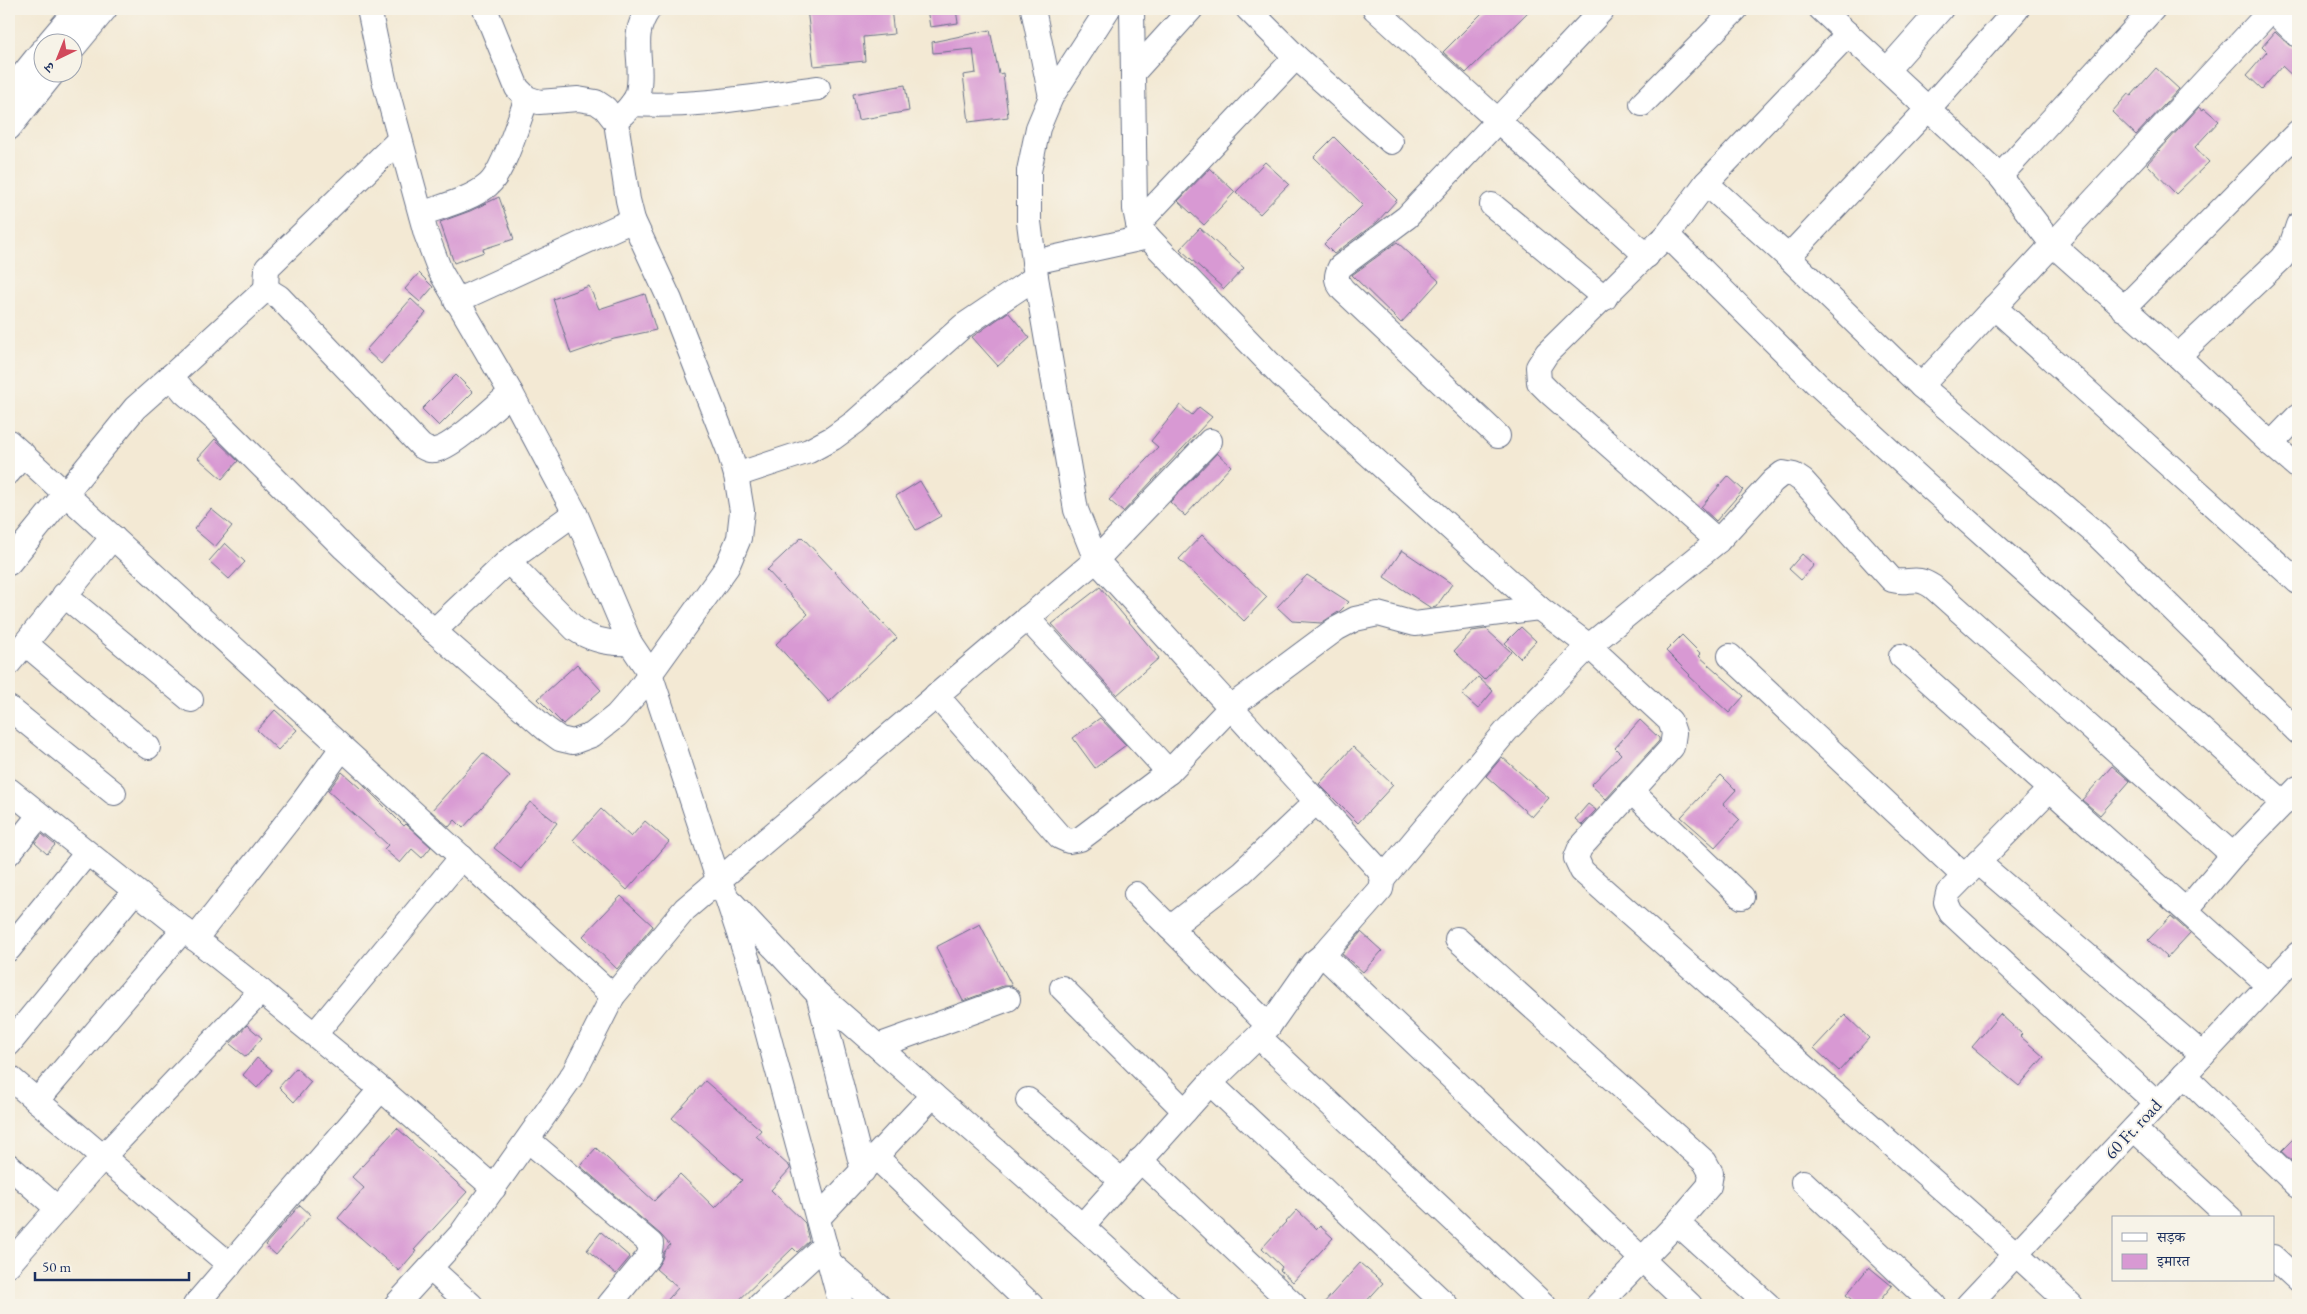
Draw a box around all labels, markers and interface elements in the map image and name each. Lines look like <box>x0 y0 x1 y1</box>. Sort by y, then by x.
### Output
north arrow <box>32 32 82 82</box>
text: उ <box>40 58 59 77</box>
street label: 60 Ft. road <box>2099 1093 2167 1164</box>
legend <box>2112 1216 2274 1282</box>
text: सड़क <box>2156 1227 2186 1246</box>
scale bar <box>35 1249 189 1281</box>
text: इमारत <box>2156 1251 2191 1270</box>
text: 50 m <box>42 1257 71 1276</box>

